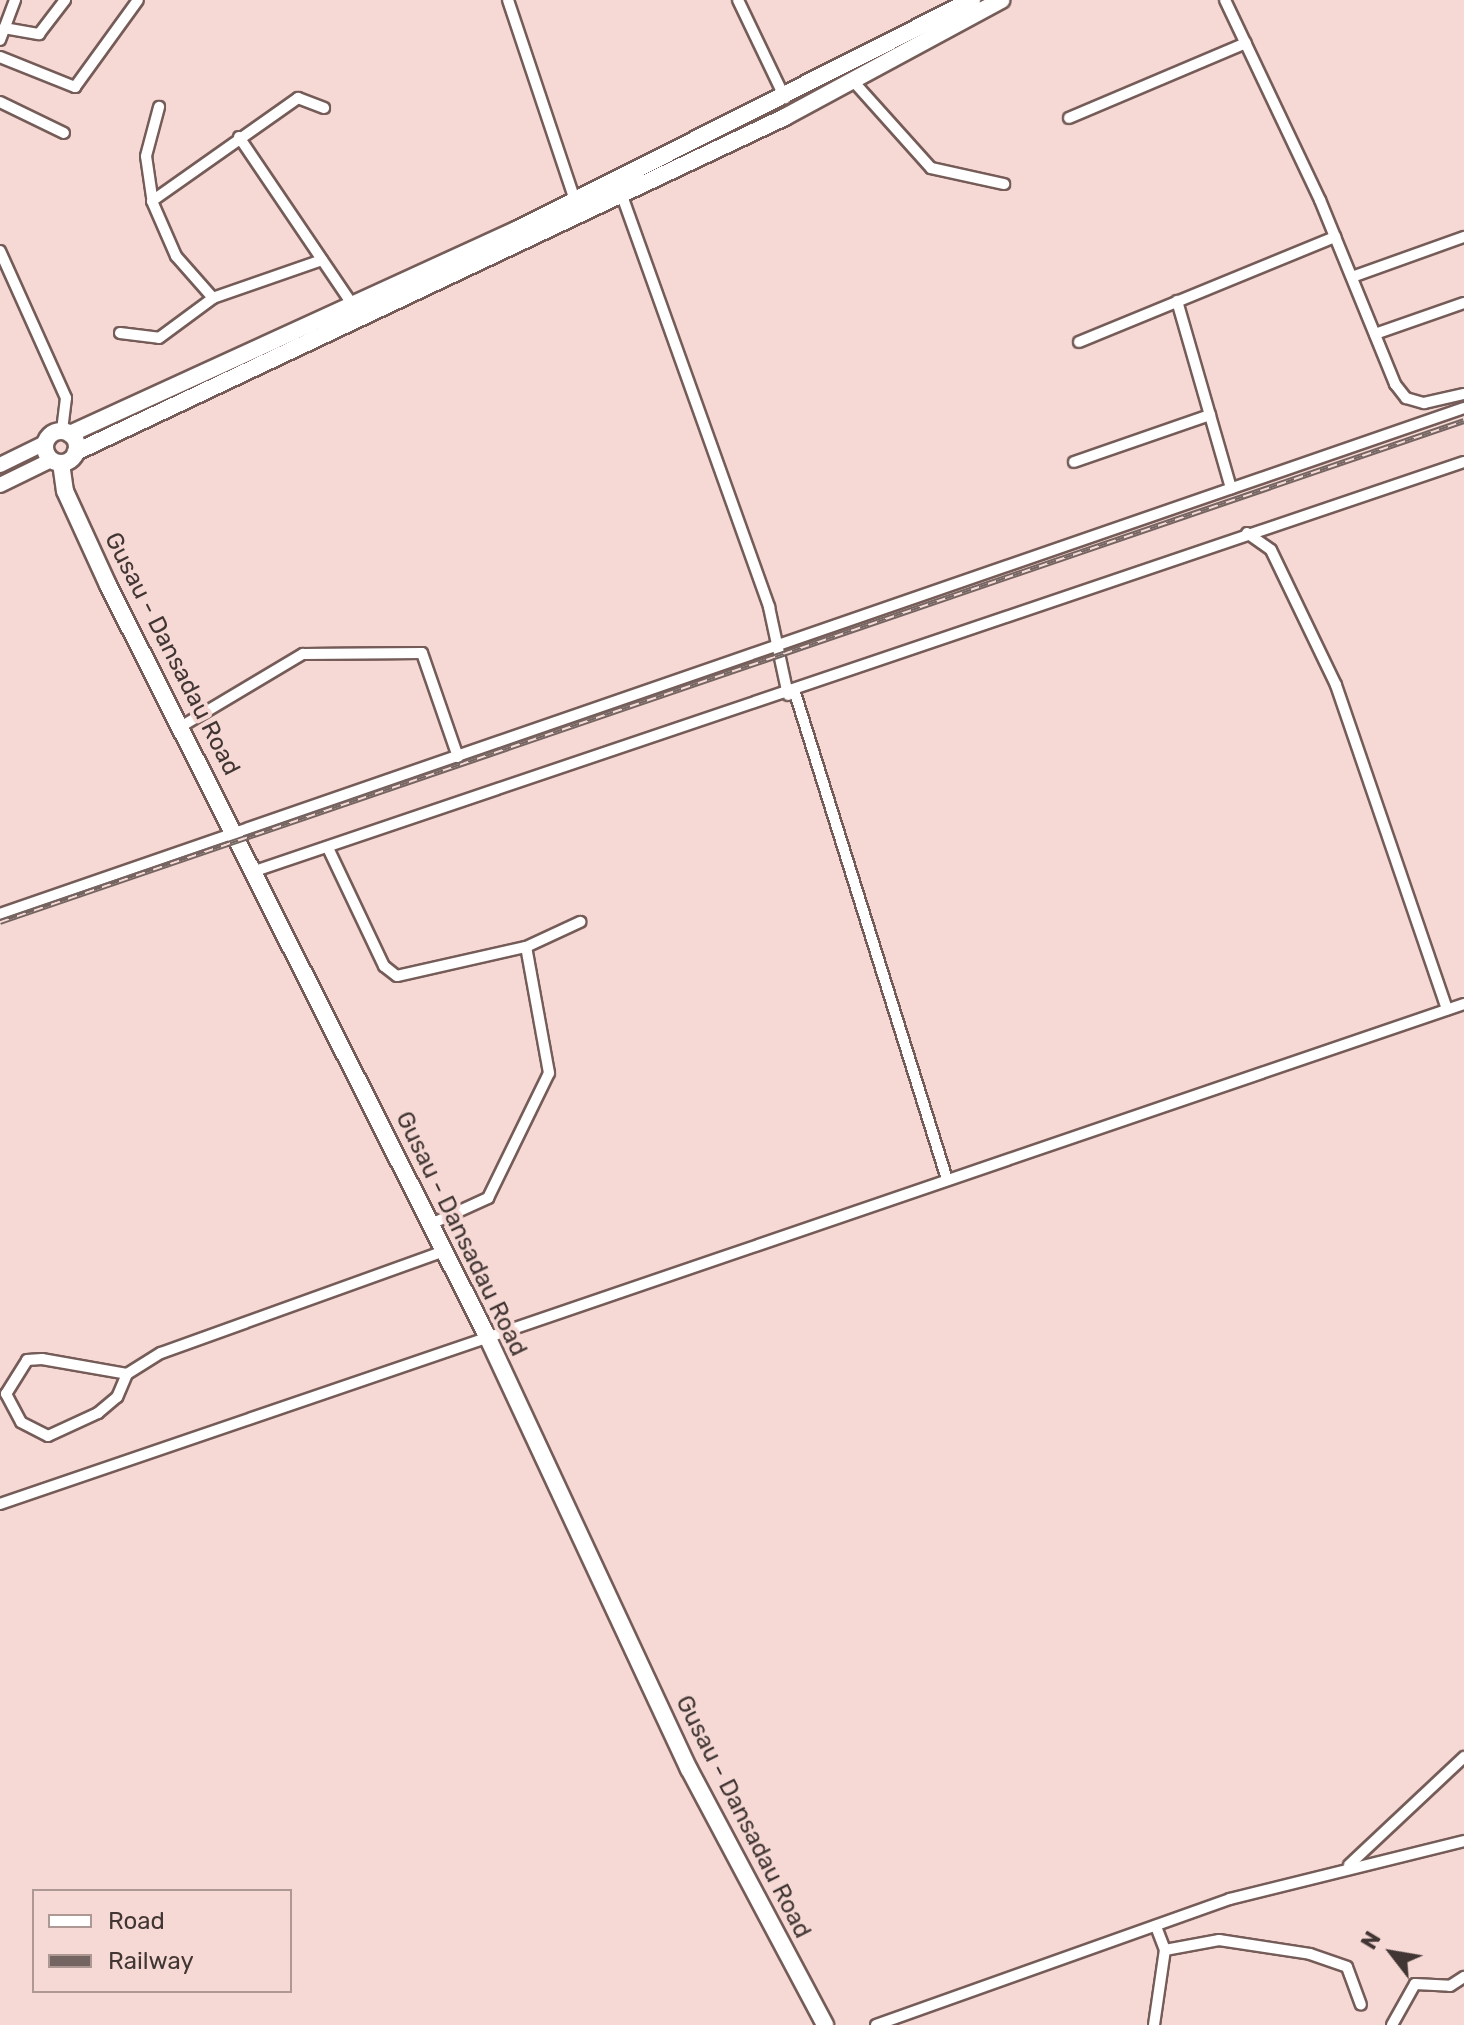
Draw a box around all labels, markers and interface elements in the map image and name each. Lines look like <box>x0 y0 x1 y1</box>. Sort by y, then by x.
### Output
street label: Gusau - Dansadau Road <box>98 528 246 780</box>
street label: Gusau - Dansadau Road <box>389 1107 533 1361</box>
street label: Gusau - Dansadau Road <box>669 1691 817 1943</box>
legend <box>32 1889 292 1993</box>
text: Road <box>108 1907 165 1935</box>
north arrow <box>1352 1913 1432 1993</box>
text: N <box>1355 1927 1387 1954</box>
text: Railway <box>108 1947 194 1975</box>

